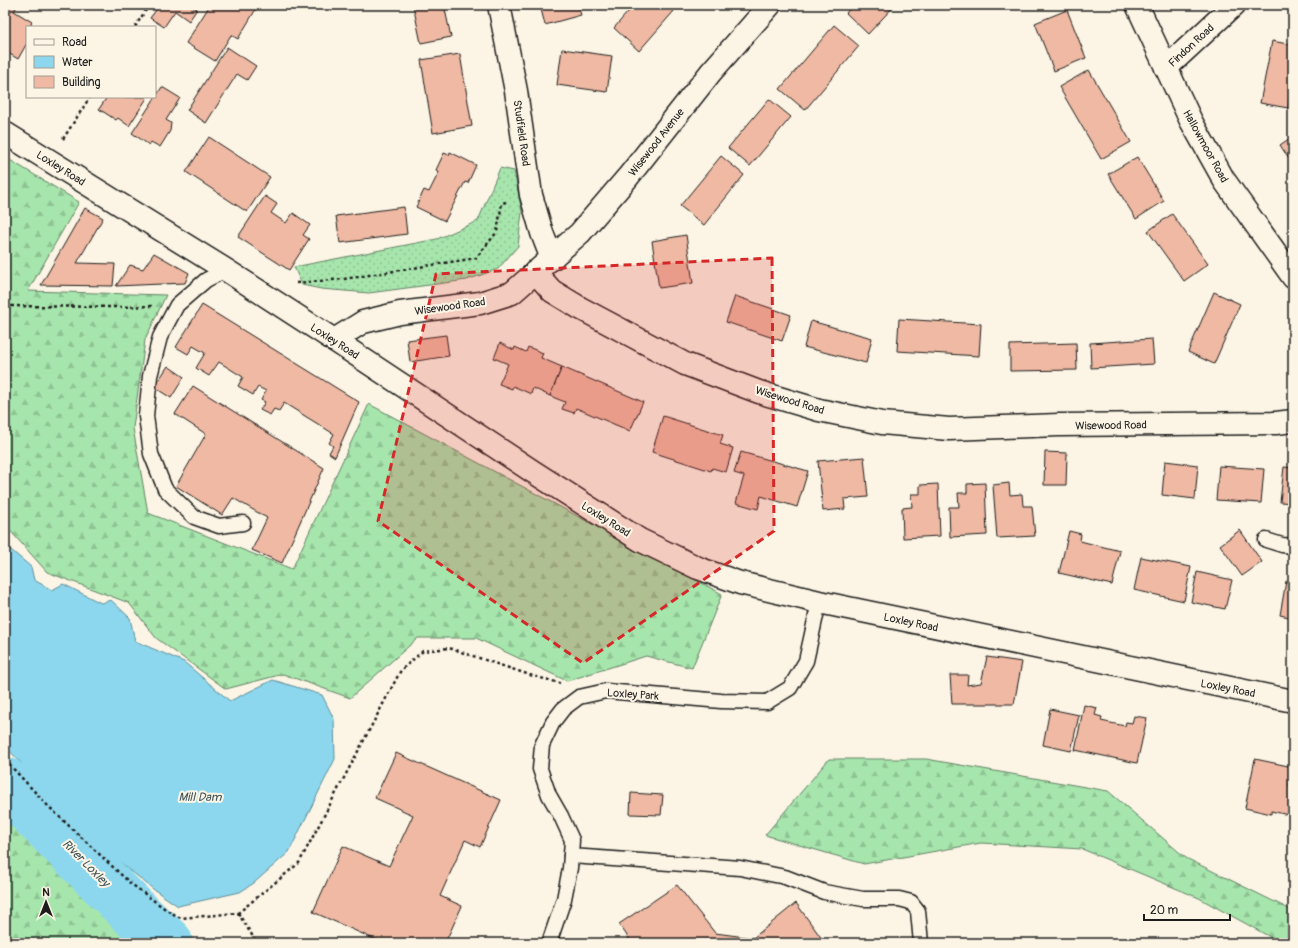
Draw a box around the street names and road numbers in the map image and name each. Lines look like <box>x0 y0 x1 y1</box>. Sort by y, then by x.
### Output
street label: Findon Road <box>1166 21 1217 70</box>
street label: Studfield Road <box>510 99 533 167</box>
street label: Wisewood Avenue <box>626 105 687 179</box>
street label: Hallowmoor Road <box>1180 108 1231 185</box>
street label: Loxley Road <box>34 148 88 189</box>
street label: Wisewood Road <box>414 295 486 318</box>
street label: Loxley Road <box>308 321 362 362</box>
street label: Wisewood Road <box>754 384 826 417</box>
street label: Wisewood Road <box>1075 418 1147 433</box>
street label: Loxley Road <box>579 499 633 540</box>
street label: Loxley Road <box>882 610 939 635</box>
street label: Loxley Road <box>1199 677 1256 700</box>
street label: Loxley Park <box>607 686 660 703</box>

